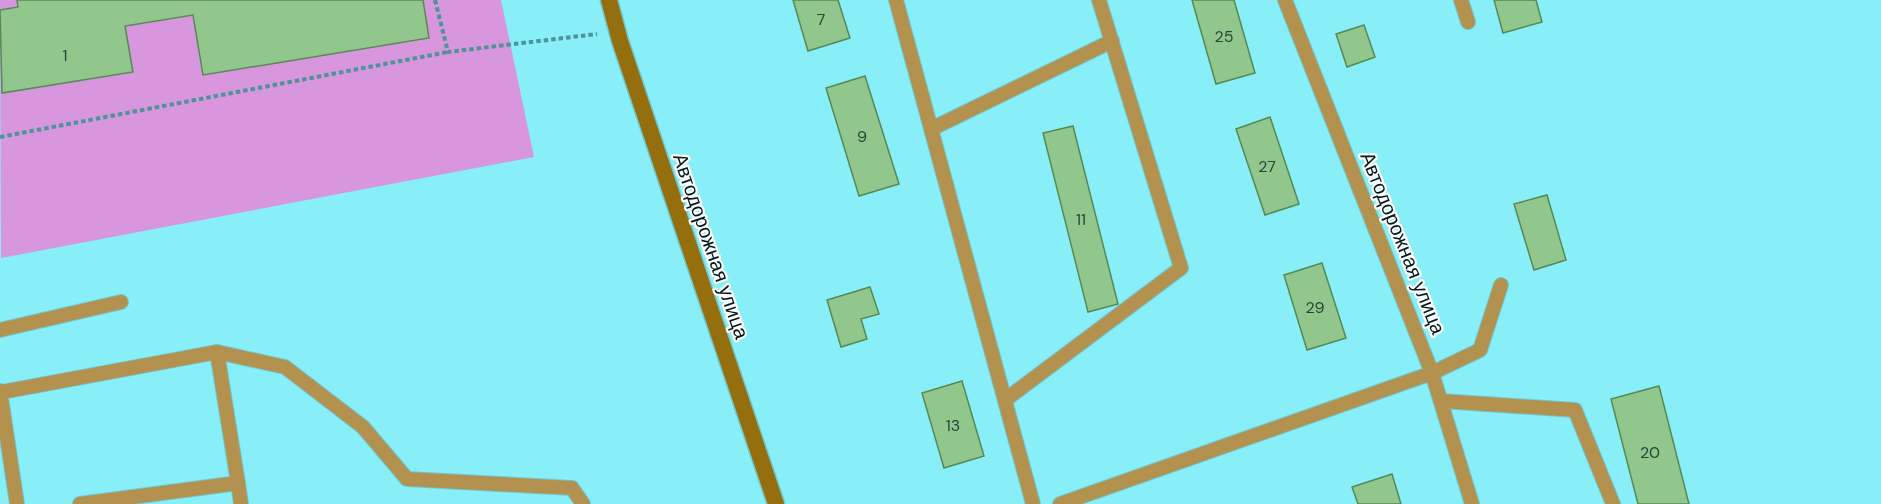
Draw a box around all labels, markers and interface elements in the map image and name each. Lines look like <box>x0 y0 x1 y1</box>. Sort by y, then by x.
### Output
house number: 7 <box>817 9 825 30</box>
house number: 25 <box>1215 26 1233 47</box>
house number: 1 <box>63 45 68 66</box>
house number: 9 <box>857 126 867 147</box>
street label: Автодорожная улица <box>1354 148 1452 339</box>
street label: Автодорожная улица <box>667 150 755 343</box>
house number: 27 <box>1258 156 1276 177</box>
house number: 11 <box>1076 209 1086 230</box>
house number: 29 <box>1305 297 1325 318</box>
house number: 13 <box>946 415 960 436</box>
house number: 20 <box>1640 442 1660 463</box>

